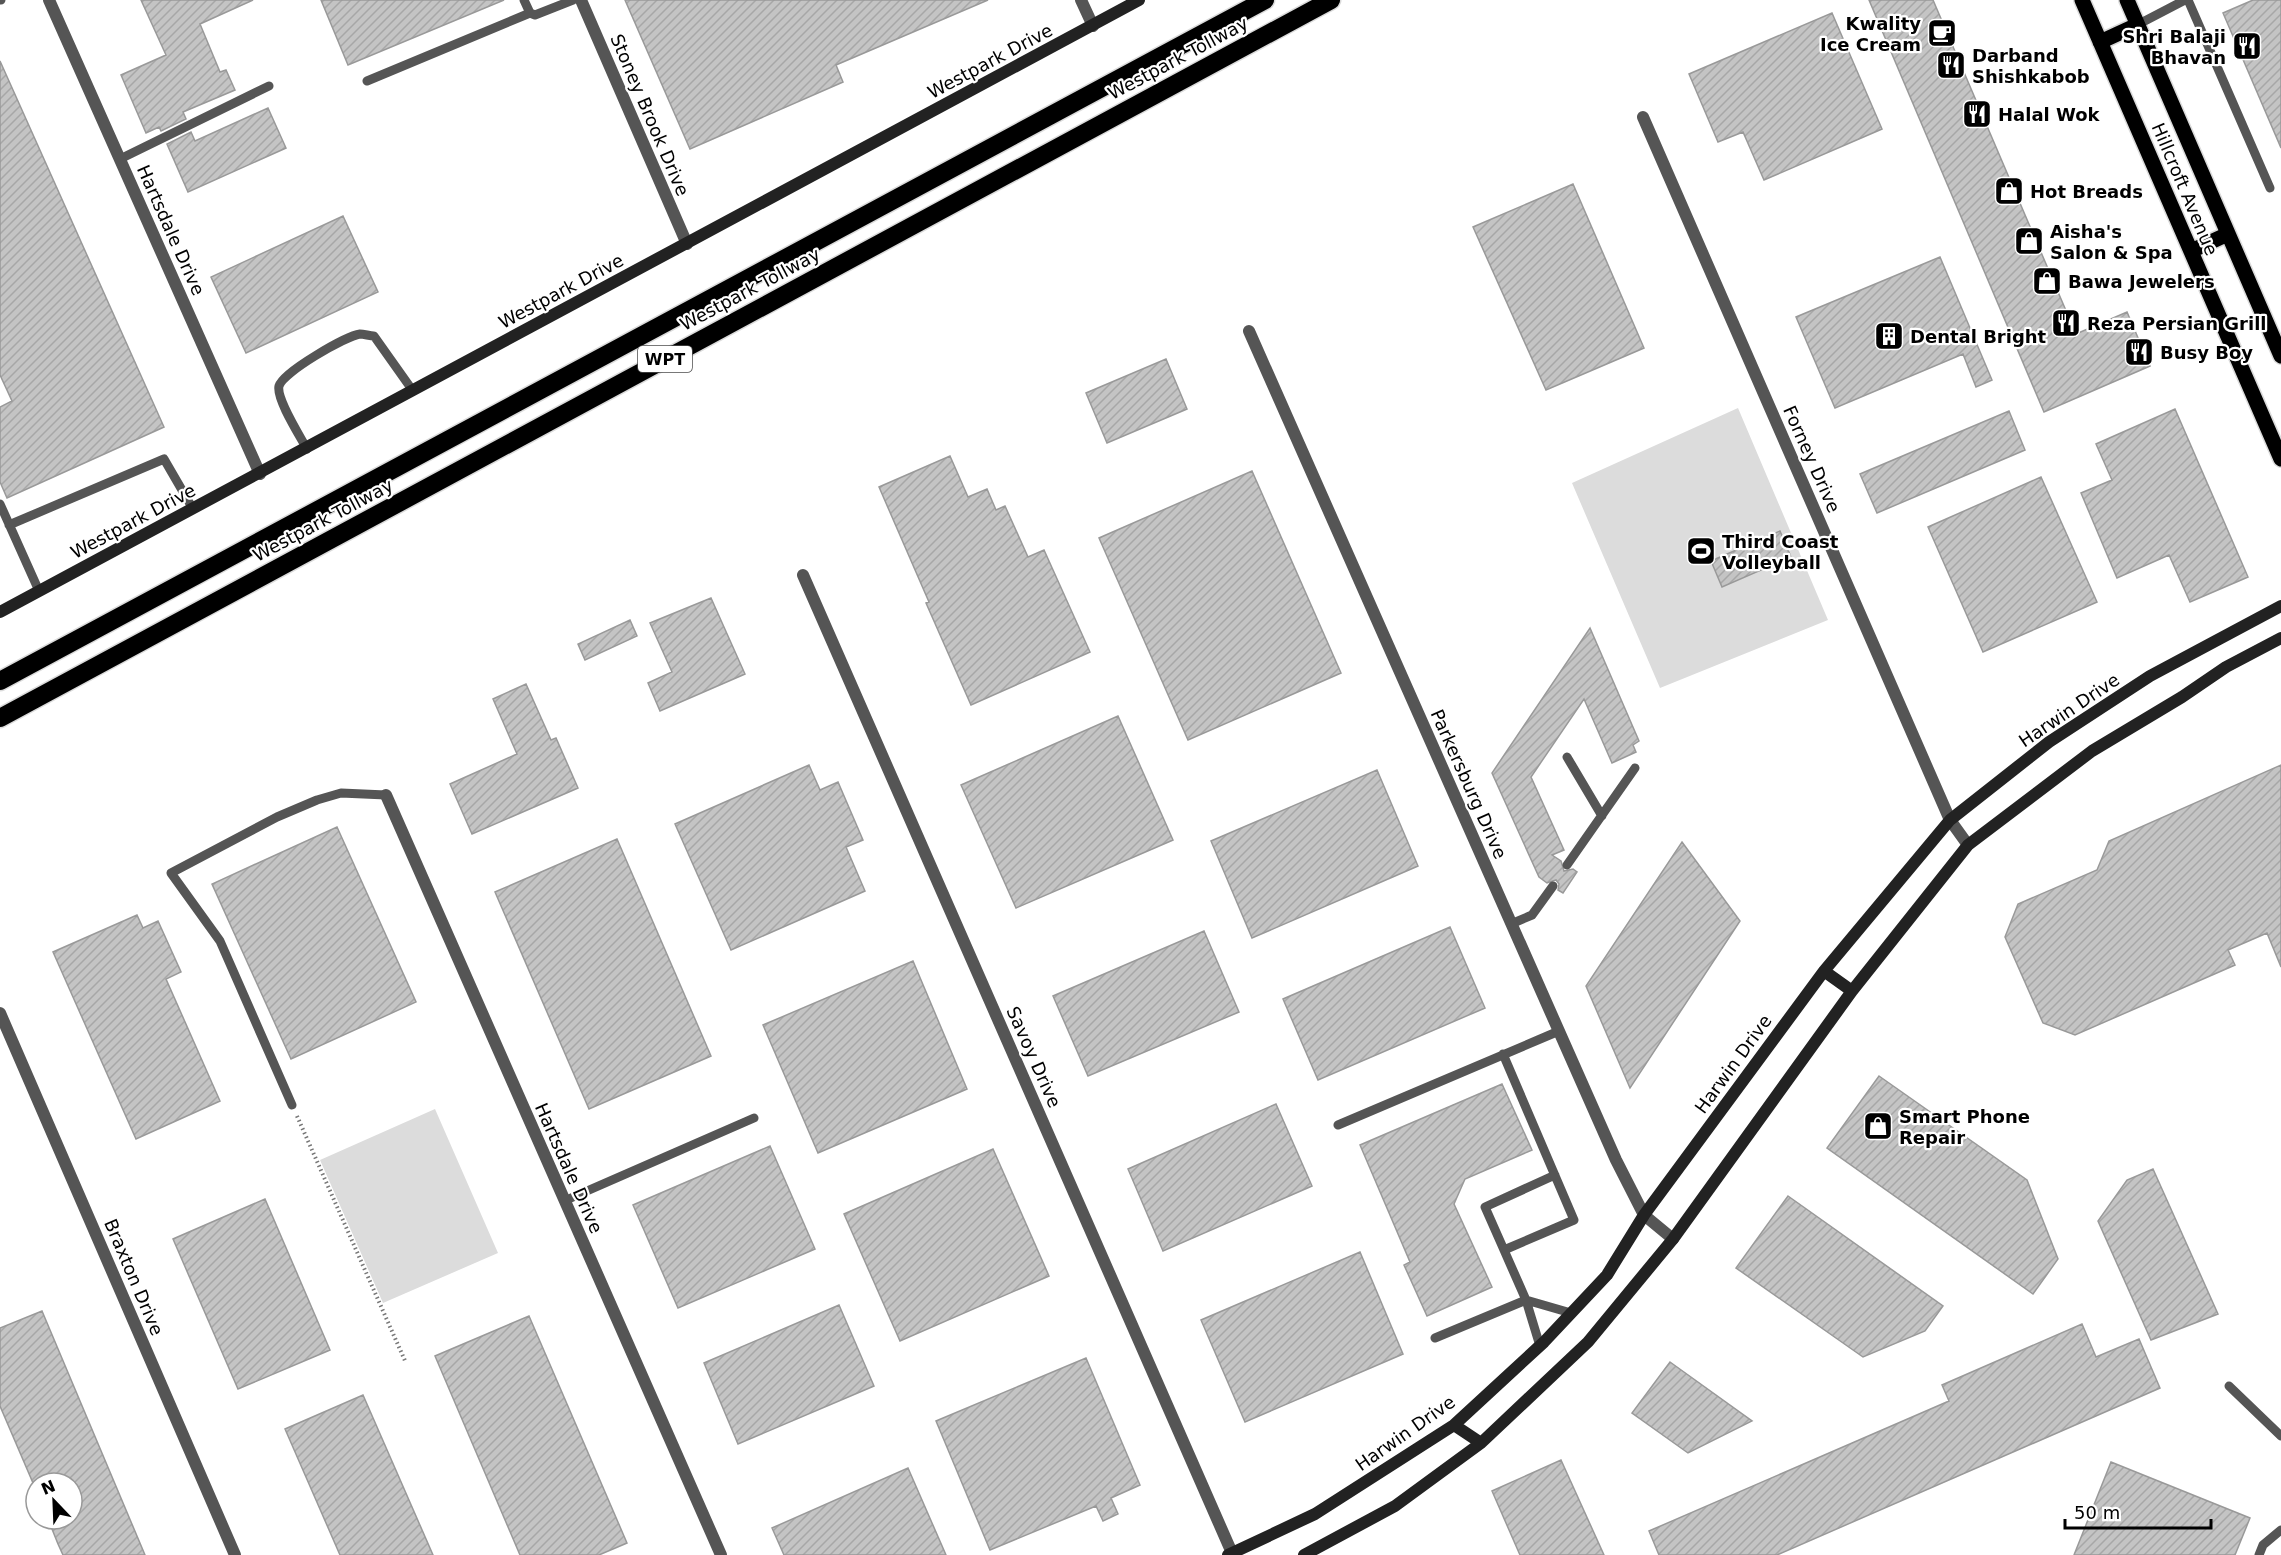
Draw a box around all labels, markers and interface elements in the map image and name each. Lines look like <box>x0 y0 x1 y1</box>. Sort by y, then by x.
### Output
street label: Westpark Tollway <box>1104 12 1252 104</box>
place label: Kwality Ice Cream <box>1820 13 1921 55</box>
cafe icon: Kwality Ice Cream <box>1926 17 1958 49</box>
street label: Westpark Drive <box>924 19 1056 103</box>
place label: Shri Balaji Bhavan <box>2122 26 2226 68</box>
restaurant icon: Shri Balaji Bhavan <box>2231 30 2263 62</box>
street label: Stoney Brook Drive <box>606 31 694 199</box>
place label: Darband Shishkabob <box>1972 45 2090 87</box>
restaurant icon: Darband Shishkabob <box>1935 49 1967 81</box>
restaurant icon: Halal Wok <box>1961 98 1993 130</box>
place label: Halal Wok <box>1998 104 2101 125</box>
street label: Hillcroft Avenue <box>2148 119 2222 259</box>
street label: Hartsdale Drive <box>133 161 209 299</box>
shop icon: Hot Breads <box>1993 175 2025 207</box>
place label: Hot Breads <box>2030 181 2143 202</box>
place label: Aisha's Salon & Spa <box>2050 221 2173 263</box>
shop icon: Aisha's Salon & Spa <box>2013 225 2045 257</box>
street label: Westpark Tollway <box>676 243 824 335</box>
street label: Westpark Drive <box>495 249 627 333</box>
shop icon: Bawa Jewelers <box>2031 265 2063 297</box>
place label: Bawa Jewelers <box>2068 271 2215 292</box>
restaurant icon: Reza Persian Grill <box>2050 307 2082 339</box>
place label: Reza Persian Grill <box>2087 313 2267 334</box>
building icon: Dental Bright <box>1873 320 1905 352</box>
place label: Dental Bright <box>1910 326 2047 347</box>
restaurant icon: Busy Boy <box>2123 336 2155 368</box>
place label: Busy Boy <box>2160 342 2253 363</box>
road number: WPT <box>638 346 692 372</box>
street label: Forney Drive <box>1779 402 1845 516</box>
street label: Westpark Tollway <box>249 474 397 566</box>
street label: Westpark Drive <box>67 479 199 563</box>
place label: Third Coast Volleyball <box>1722 531 1839 573</box>
sports icon: Third Coast Volleyball <box>1685 535 1717 567</box>
street label: Harwin Drive <box>2015 669 2123 751</box>
street label: Parkersburg Drive <box>1427 706 1511 862</box>
street label: Savoy Drive <box>1002 1003 1066 1111</box>
street label: Harwin Drive <box>1690 1011 1776 1117</box>
street label: Hartsdale Drive <box>531 1099 607 1237</box>
place label: Smart Phone Repair <box>1899 1106 2030 1148</box>
shop icon: Smart Phone Repair <box>1862 1110 1894 1142</box>
street label: Braxton Drive <box>100 1216 168 1338</box>
street label: Harwin Drive <box>1351 1391 1459 1475</box>
north arrow <box>24 1471 84 1531</box>
text: N <box>38 1476 58 1499</box>
scale bar <box>2065 1492 2210 1530</box>
text: 50 m <box>2074 1502 2120 1523</box>

